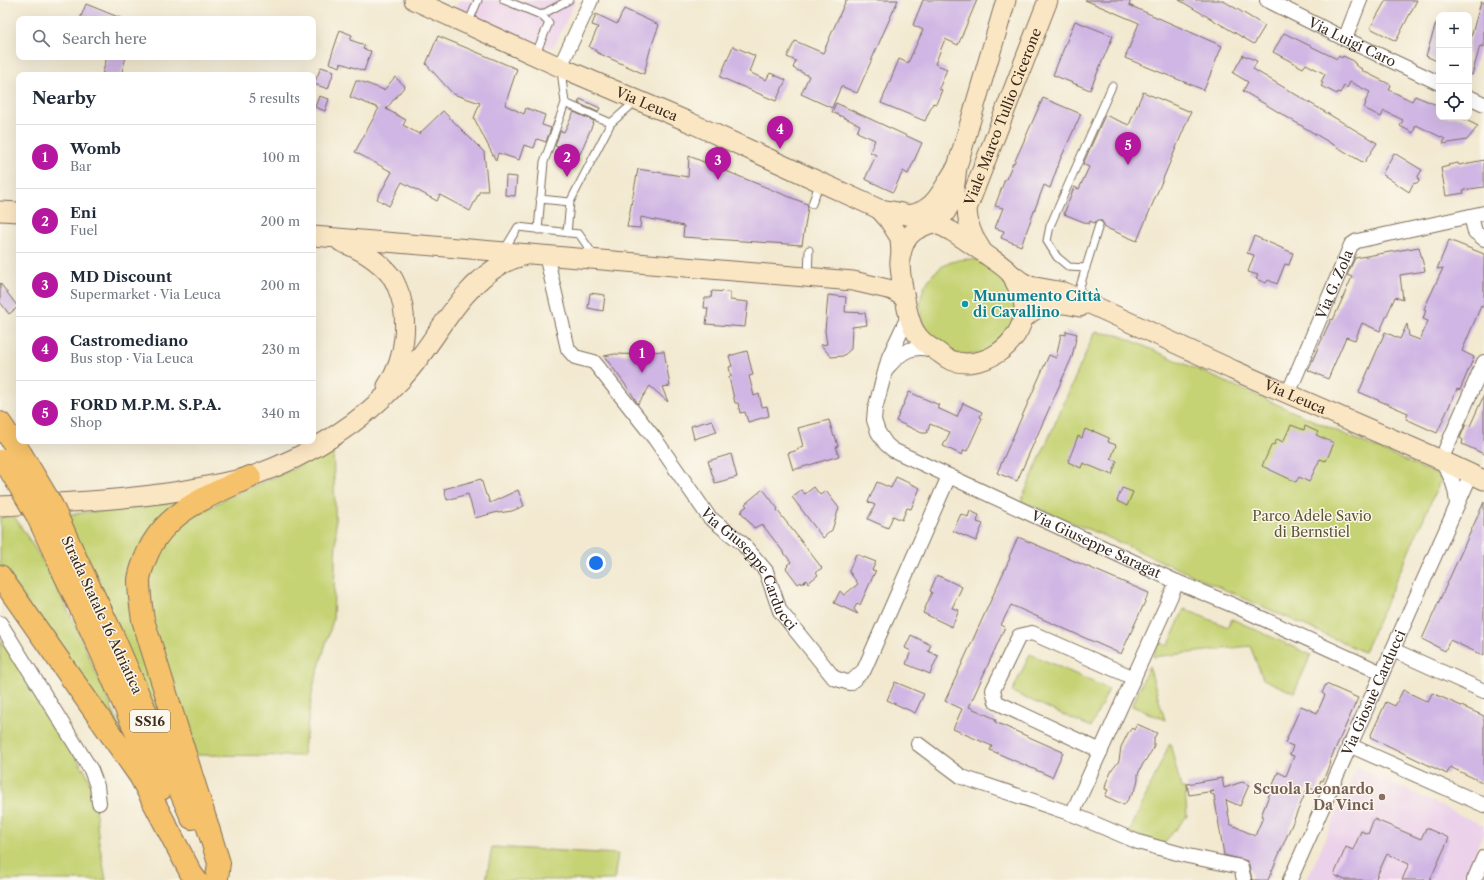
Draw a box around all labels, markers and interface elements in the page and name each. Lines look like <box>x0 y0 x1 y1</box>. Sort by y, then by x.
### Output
map controls <box>1436 12 1472 120</box>
button: + <box>1436 12 1472 48</box>
street label: Via Luigi Caro <box>1304 13 1399 71</box>
search box <box>16 16 316 60</box>
street label: Viale Marco Tullio Cicerone <box>960 25 1045 209</box>
icon: search <box>30 27 52 49</box>
text: Search here <box>62 29 147 48</box>
button: − <box>1436 48 1472 84</box>
street label: Via Leuca <box>612 82 681 125</box>
button: locate <box>1436 84 1472 120</box>
text: Nearby <box>32 88 96 108</box>
text: 5 results <box>249 90 300 106</box>
pin: 4 <box>767 116 793 149</box>
pin: 5 <box>1115 132 1141 165</box>
text: Womb <box>70 139 121 158</box>
pin: 2 <box>554 144 580 177</box>
pin: 3 <box>705 147 731 180</box>
text: 1 <box>42 149 48 165</box>
text: 100 m <box>262 149 300 165</box>
text: Bar <box>70 158 91 174</box>
text: Eni <box>70 203 96 222</box>
text: 2 <box>41 213 49 229</box>
text: 200 m <box>260 213 300 229</box>
text: Fuel <box>70 222 98 238</box>
street label: Via G. Zola <box>1311 247 1357 323</box>
text: MD Discount <box>70 267 172 286</box>
text: 3 <box>41 277 49 293</box>
text: 200 m <box>260 277 300 293</box>
text: Supermarket · Via Leuca <box>70 286 221 302</box>
place label: Munumento Città di Cavallino <box>973 287 1102 321</box>
marker: Munumento Città di Cavallino <box>960 299 970 309</box>
text: Castromediano <box>70 331 188 350</box>
pin: 1 <box>629 340 655 373</box>
text: 4 <box>41 341 49 357</box>
text: 230 m <box>262 341 300 357</box>
text: Bus stop · Via Leuca <box>70 350 193 366</box>
street label: Via Leuca <box>1261 375 1330 418</box>
text: FORD M.P.M. S.P.A. <box>70 395 221 414</box>
text: 5 <box>41 405 49 421</box>
text: 340 m <box>262 405 300 421</box>
text: Shop <box>70 414 102 430</box>
street label: Via Giuseppe Carducci <box>696 504 801 634</box>
street label: Via Giuseppe Saragat <box>1027 506 1164 582</box>
park label: Parco Adele Savio di Bernstiel <box>1252 507 1372 541</box>
street label: Strada Statale 16 Adriatica <box>57 533 147 697</box>
your location <box>586 553 606 573</box>
street label: Via Giosuè Carducci <box>1337 627 1409 759</box>
road number: SS16 <box>130 710 170 732</box>
place label: Scuola Leonardo Da Vinci <box>1253 780 1374 814</box>
marker: Scuola Leonardo Da Vinci <box>1377 792 1387 802</box>

